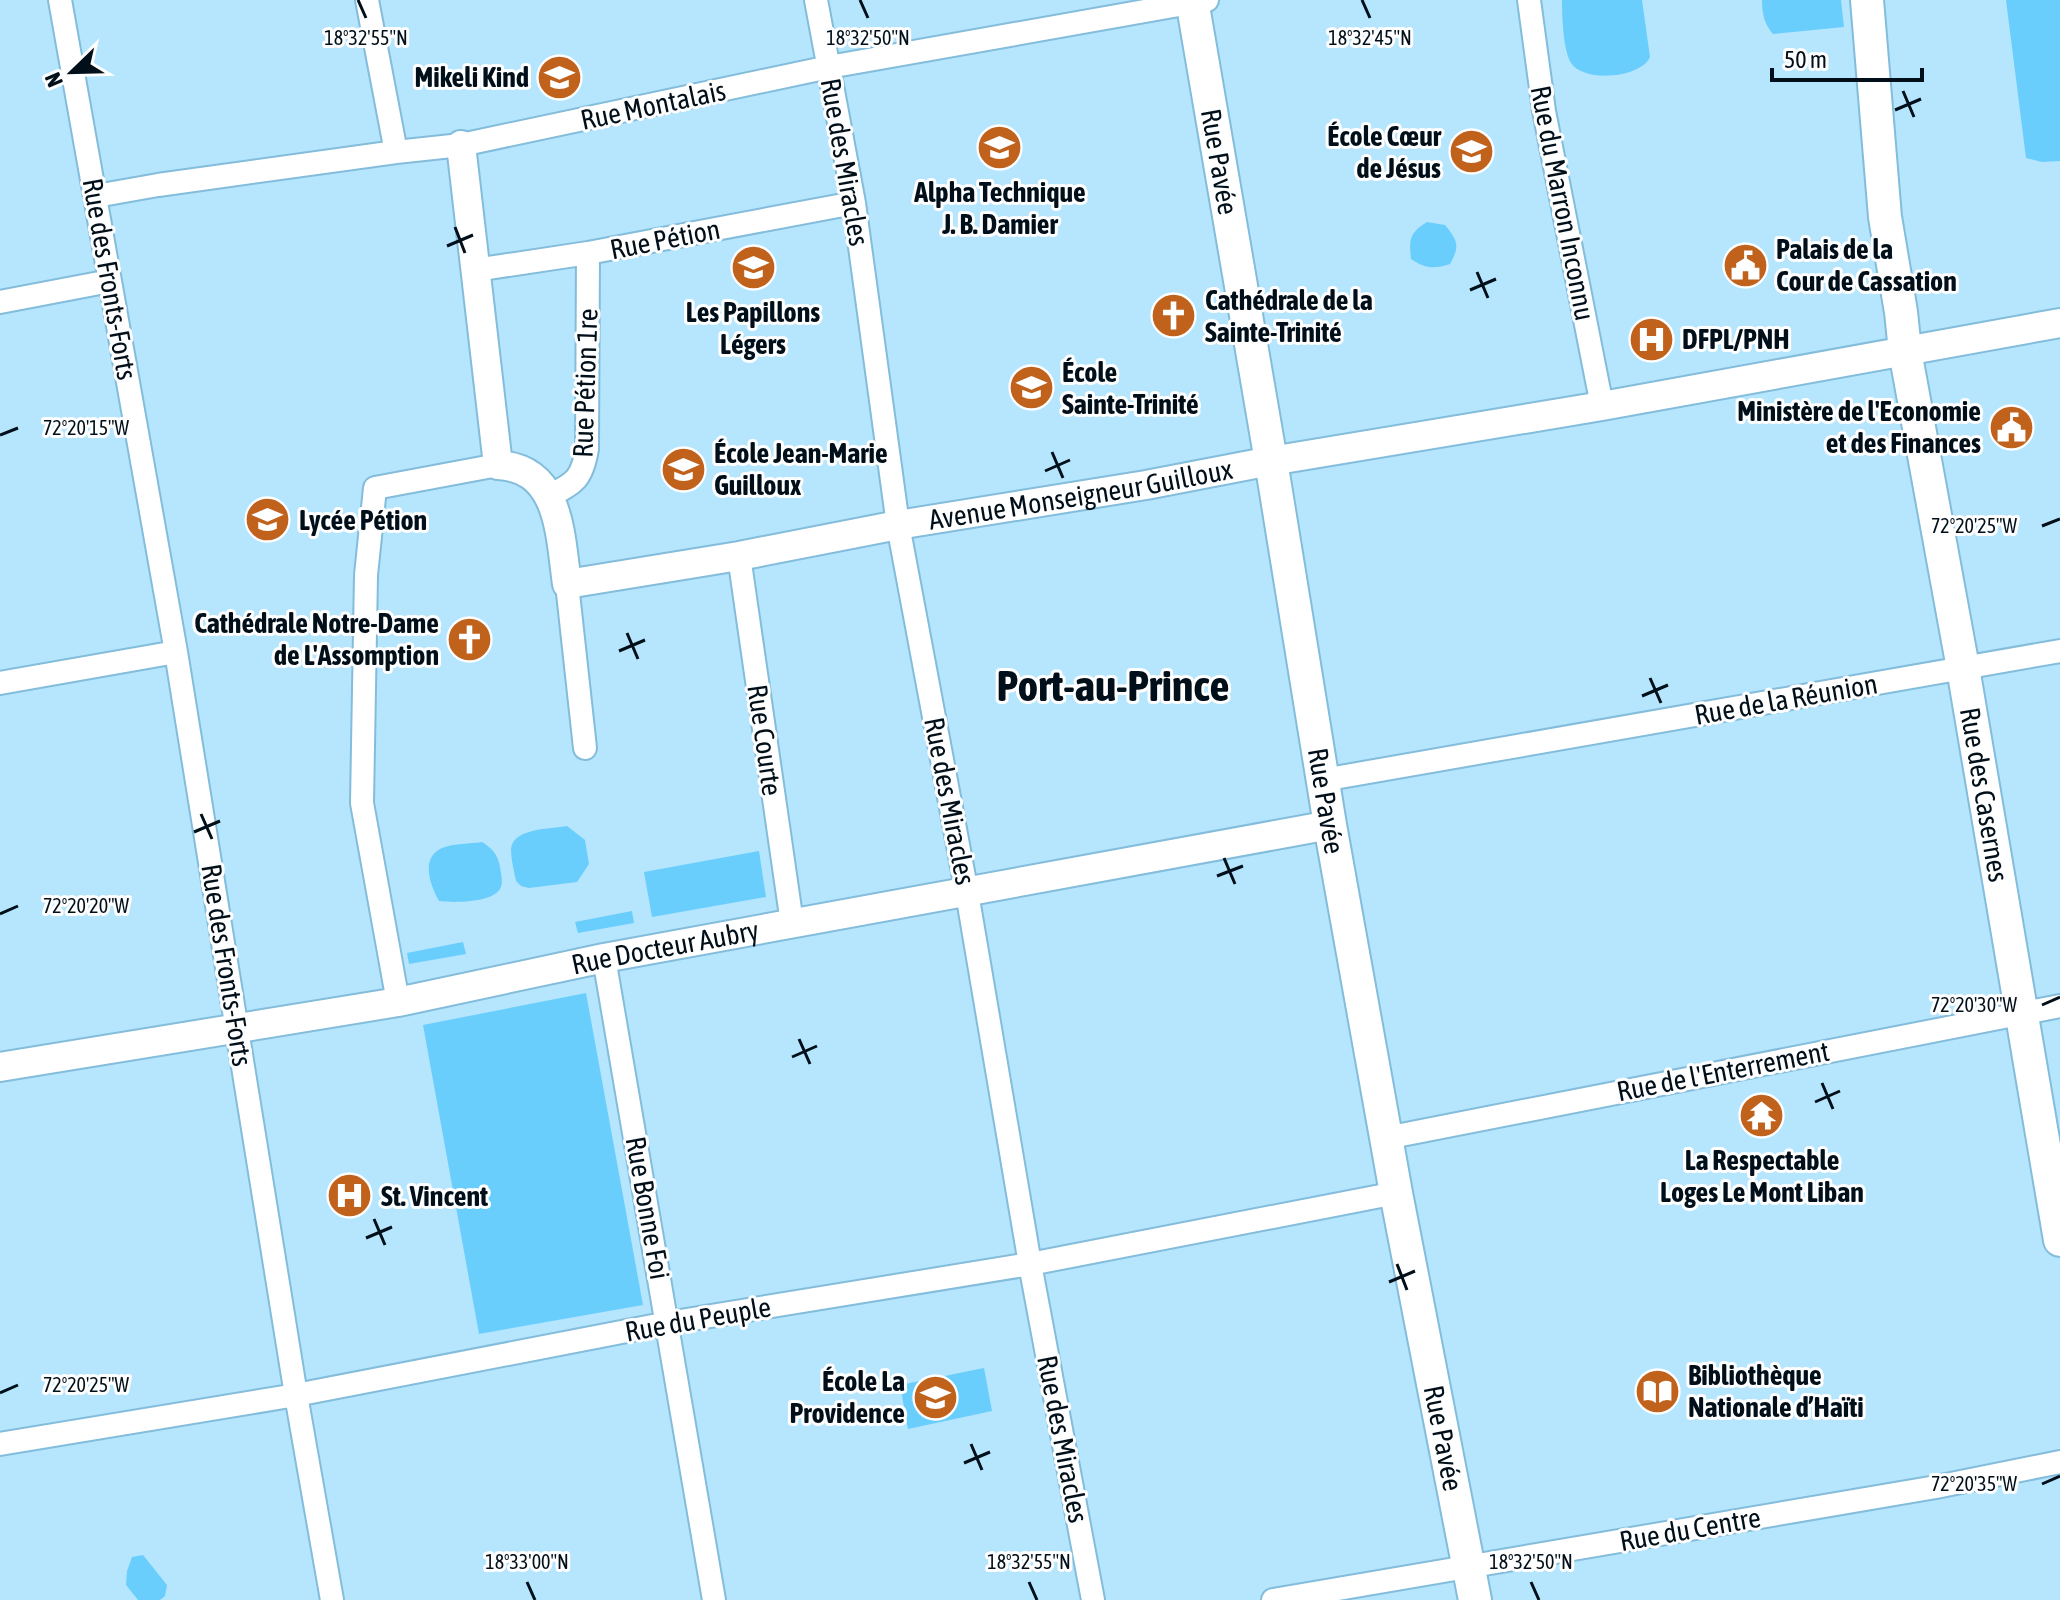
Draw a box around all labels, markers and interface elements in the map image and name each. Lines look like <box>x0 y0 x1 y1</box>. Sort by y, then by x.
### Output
text: 18°32'55"N <box>324 26 408 49</box>
text: 18°32'50"N <box>826 26 910 49</box>
text: 18°32'45"N <box>1328 26 1412 49</box>
north arrow <box>32 32 112 112</box>
scale bar <box>1772 32 1922 82</box>
text: 50 m <box>1784 46 1827 73</box>
school or university icon: Mikeli Kind <box>536 53 584 101</box>
place label: Mikeli Kind <box>415 61 529 93</box>
text: N <box>39 69 68 91</box>
street label: Rue Montalais <box>578 74 728 136</box>
street label: Rue des Miracles <box>815 76 875 248</box>
street label: Rue du Marron Inconnu <box>1525 83 1601 323</box>
street label: Rue Pavée <box>1195 106 1244 217</box>
place label: École Cœur de Jésus <box>1327 120 1442 184</box>
school or university icon: Alpha Technique J. B. Damier <box>976 124 1024 172</box>
school or university icon: École Cœur de Jésus <box>1448 128 1496 176</box>
street label: Rue des Fronts-Forts <box>77 176 143 382</box>
place label: Alpha Technique J. B. Damier <box>913 176 1086 240</box>
street label: Rue Pétion <box>607 213 723 265</box>
place label: Palais de la Cour de Cassation <box>1776 233 1957 297</box>
public building icon: Palais de la Cour de Cassation <box>1721 241 1769 289</box>
school or university icon: Les Papillons Légers <box>729 243 777 291</box>
place label: Cathédrale de la Sainte-Trinité <box>1205 284 1373 348</box>
church icon: Cathédrale de la Sainte-Trinité <box>1150 292 1198 340</box>
place label: Les Papillons Légers <box>686 296 820 360</box>
street label: Rue Pétion 1re <box>566 308 604 458</box>
hospital icon: DFPL/PNH <box>1627 315 1675 363</box>
place label: DFPL/PNH <box>1682 323 1790 355</box>
place label: École Sainte-Trinité <box>1062 356 1199 420</box>
school or university icon: École Sainte-Trinité <box>1007 364 1055 412</box>
place label: Ministère de l'Economie et des Finances <box>1737 395 1981 459</box>
public building icon: Ministère de l'Economie et des Finances <box>1988 403 2036 451</box>
text: 72°20'15"W <box>43 416 130 439</box>
place label: École Jean-Marie Guilloux <box>714 437 888 501</box>
school or university icon: École Jean-Marie Guilloux <box>659 445 707 493</box>
street label: Avenue Monseigneur Guilloux <box>926 453 1235 536</box>
school or university icon: Lycée Pétion <box>244 496 292 544</box>
place label: Lycée Pétion <box>299 504 427 536</box>
text: 72°20'25"W <box>1931 514 2018 537</box>
place label: Cathédrale Notre-Dame de L'Assomption <box>194 607 439 671</box>
church icon: Cathédrale Notre-Dame de L'Assomption <box>446 615 494 663</box>
district label: Port-au-Prince <box>997 660 1229 710</box>
street label: Rue de la Réunion <box>1692 667 1880 731</box>
street label: Rue Courte <box>741 682 789 798</box>
street label: Rue des Casernes <box>1954 705 2015 884</box>
street label: Rue des Miracles <box>918 715 982 887</box>
street label: Rue Pavée <box>1302 746 1351 856</box>
street label: Rue des Fronts-Forts <box>195 862 259 1068</box>
text: 72°20'20"W <box>43 894 130 917</box>
street label: Rue Docteur Aubry <box>569 914 761 981</box>
text: 72°20'30"W <box>1931 993 2018 1016</box>
street label: Rue de l'Enterrement <box>1614 1035 1832 1107</box>
temple icon: La Respectable Loges Le Mont Liban <box>1738 1092 1786 1140</box>
street label: Rue Bonne Foi <box>620 1134 676 1282</box>
place label: La Respectable Loges Le Mont Liban <box>1660 1144 1864 1208</box>
hospital icon: St. Vincent <box>326 1172 374 1220</box>
place label: St. Vincent <box>381 1180 488 1212</box>
street label: Rue du Peuple <box>623 1290 773 1348</box>
street label: Rue des Miracles <box>1031 1353 1095 1525</box>
place label: Bibliothèque Nationale d’Haïti <box>1688 1359 1864 1423</box>
place label: École La Providence <box>790 1365 905 1429</box>
library icon: Bibliothèque Nationale d’Haïti <box>1633 1367 1681 1415</box>
text: 72°20'25"W <box>43 1373 130 1396</box>
school or university icon: École La Providence <box>912 1373 960 1421</box>
street label: Rue Pavée <box>1418 1383 1469 1494</box>
text: 72°20'35"W <box>1931 1472 2018 1495</box>
street label: Rue du Centre <box>1617 1501 1763 1557</box>
text: 18°33'00"N <box>485 1550 569 1573</box>
text: 18°32'55"N <box>987 1550 1071 1573</box>
text: 18°32'50"N <box>1489 1550 1573 1573</box>

